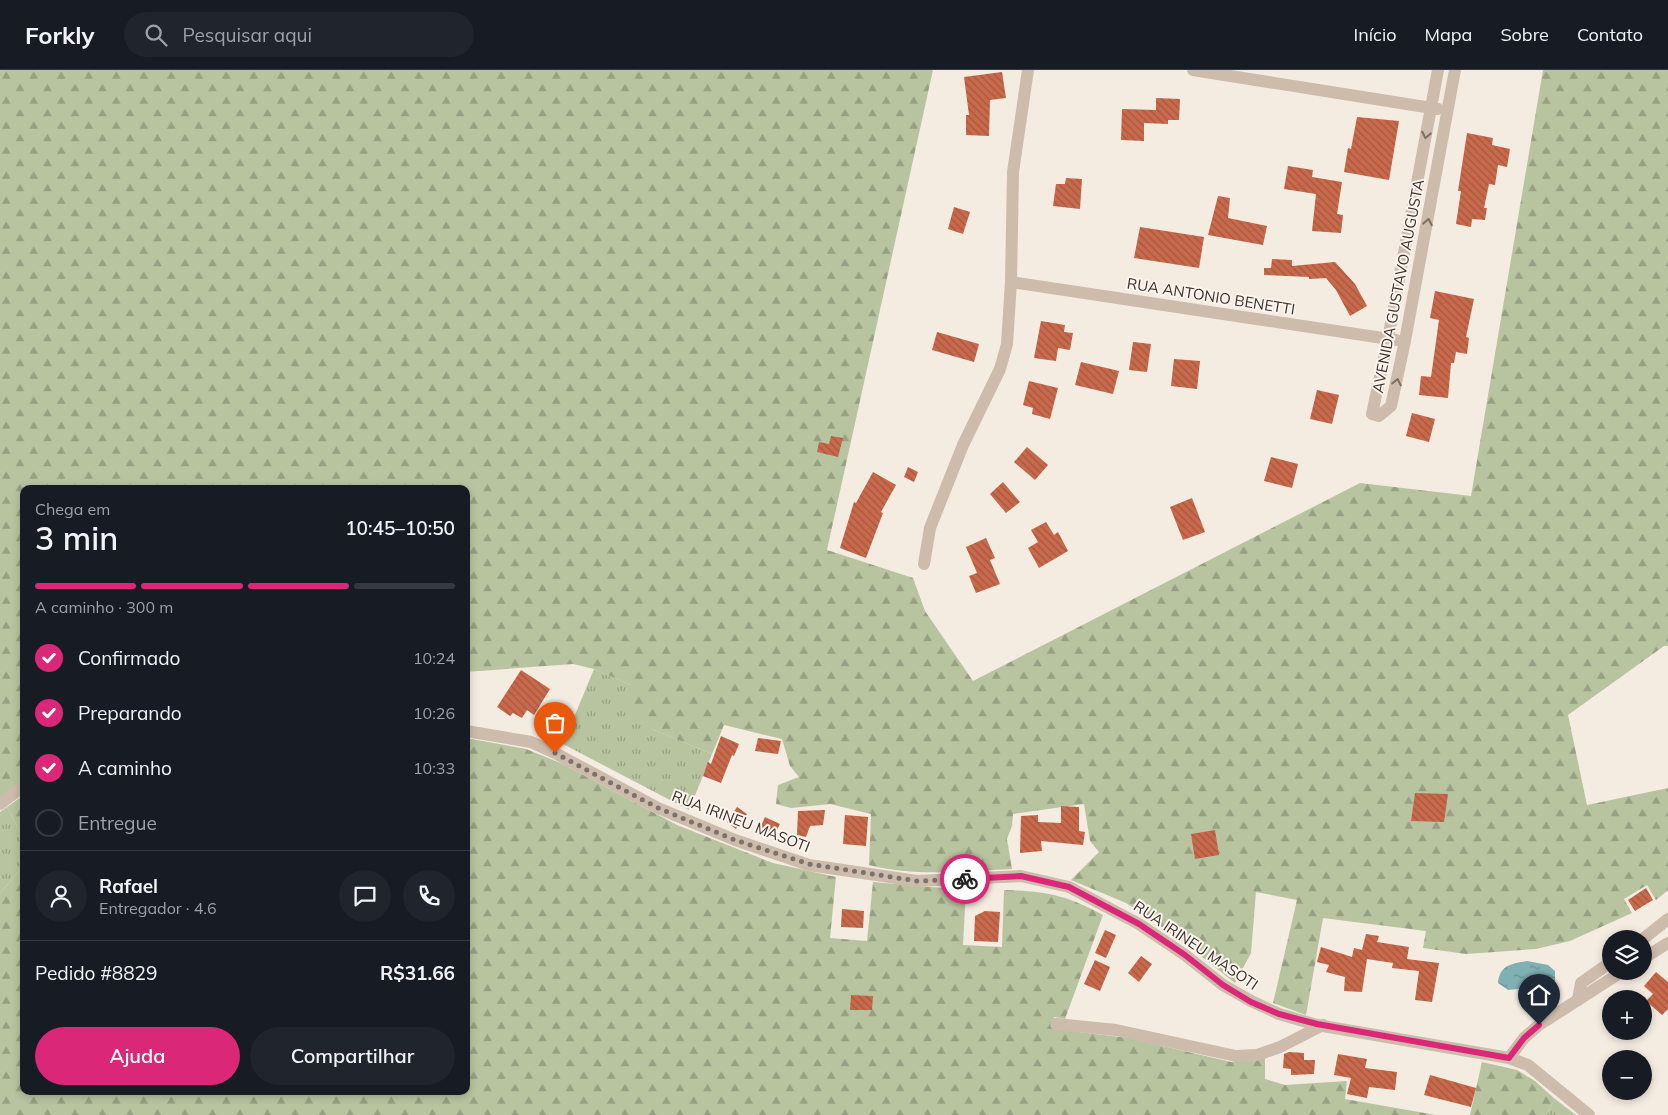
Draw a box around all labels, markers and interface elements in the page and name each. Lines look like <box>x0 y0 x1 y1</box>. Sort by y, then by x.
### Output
search box <box>124 12 474 57</box>
text: Forkly <box>25 20 94 50</box>
icon: search <box>142 21 170 49</box>
text: Pesquisar aqui <box>182 23 312 47</box>
text: Início <box>1354 23 1397 46</box>
text: Mapa <box>1425 23 1472 46</box>
text: Sobre <box>1500 23 1549 46</box>
text: Contato <box>1577 23 1643 46</box>
one-way arrow <box>1422 131 1432 140</box>
street label: AVENIDA GUSTAVO AUGUSTA <box>1368 178 1428 394</box>
one-way arrow <box>1422 218 1433 227</box>
street label: RUA ANTONIO BENETTI <box>1126 273 1296 319</box>
one-way arrow <box>1391 377 1401 386</box>
text: Chega em <box>35 499 110 519</box>
text: 10:45–10:50 <box>345 516 455 540</box>
text: 3 min <box>35 518 118 558</box>
text: A caminho · 300 m <box>35 597 173 617</box>
icon: check <box>35 644 63 672</box>
text: Confirmado <box>78 646 180 670</box>
text: 10:24 <box>413 648 455 668</box>
icon: check <box>35 699 63 727</box>
text: Preparando <box>78 701 182 725</box>
pin <box>534 702 576 753</box>
text: 10:26 <box>413 703 455 723</box>
icon: bag <box>541 709 569 737</box>
icon: check <box>35 754 63 782</box>
text: A caminho <box>78 756 172 780</box>
text: 10:33 <box>413 758 455 778</box>
street label: RUA IRINEU MASOTI <box>669 786 813 856</box>
text: Entregue <box>78 811 157 835</box>
courier <box>940 854 990 904</box>
icon: bike <box>951 865 979 893</box>
button: person <box>35 870 87 922</box>
button: chat <box>339 870 391 922</box>
button: phone <box>403 870 455 922</box>
text: Rafael <box>99 874 158 898</box>
street label: RUA IRINEU MASOTI <box>1130 896 1262 994</box>
text: Entregador · 4.6 <box>99 898 216 918</box>
map controls <box>1602 930 1652 1100</box>
button: layers <box>1602 930 1652 980</box>
text: Pedido #8829 <box>35 961 157 985</box>
text: R$31.66 <box>380 961 455 985</box>
pin <box>1518 974 1560 1025</box>
icon: home <box>1525 981 1553 1009</box>
button: + <box>1602 990 1652 1040</box>
button: Ajuda <box>35 1027 240 1085</box>
button: Compartilhar <box>250 1027 455 1085</box>
button: − <box>1602 1050 1652 1100</box>

